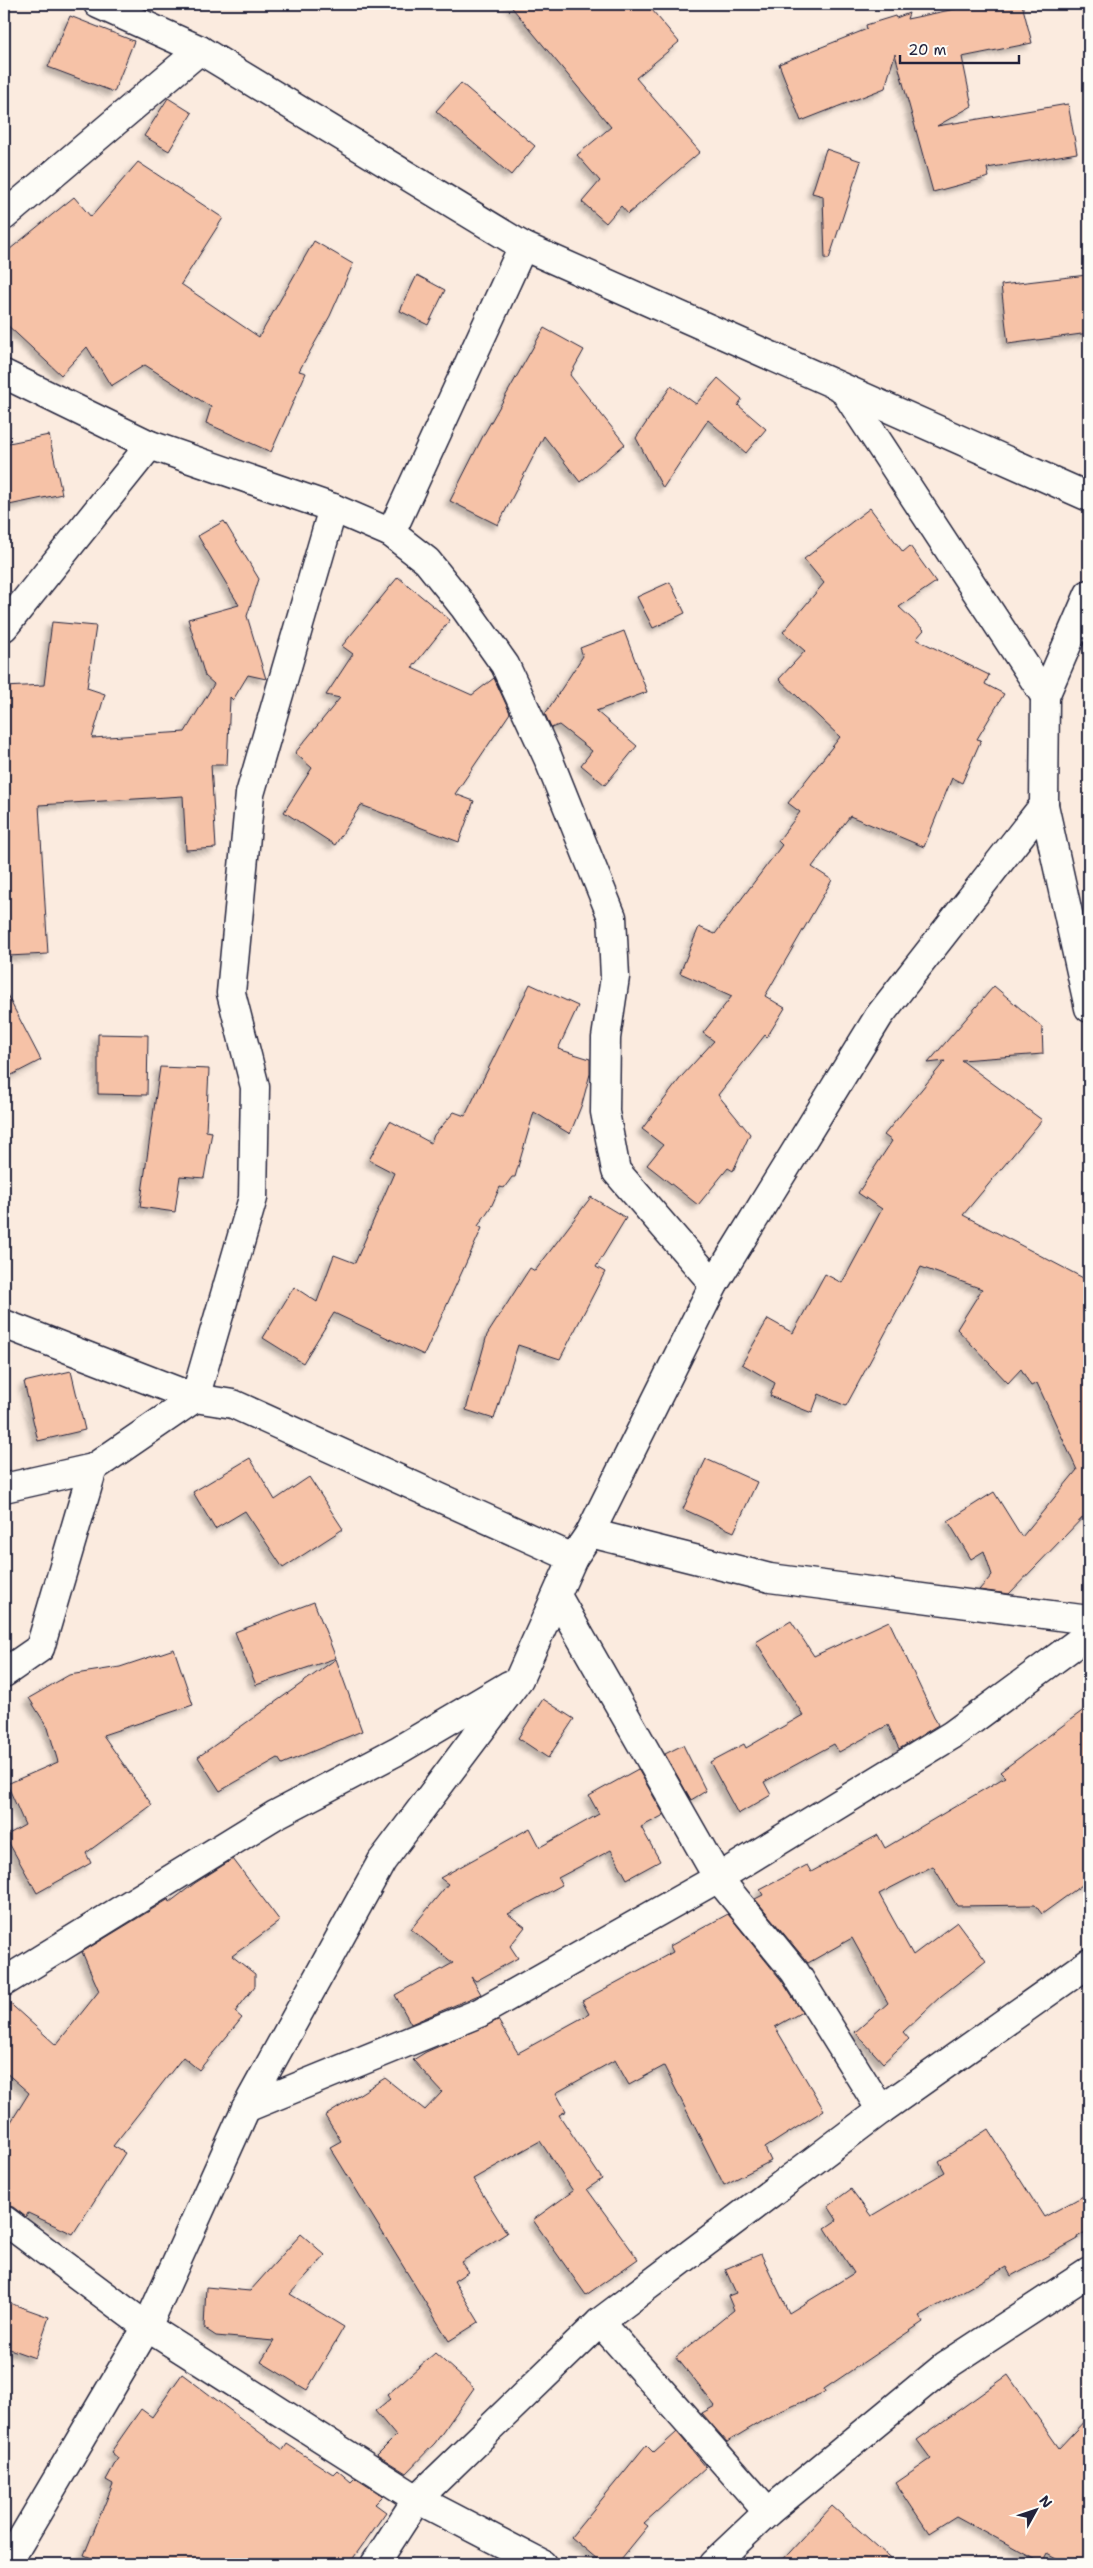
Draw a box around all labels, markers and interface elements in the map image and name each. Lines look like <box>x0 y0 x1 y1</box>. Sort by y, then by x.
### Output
scale bar <box>900 32 1019 64</box>
text: 20 m <box>908 40 947 60</box>
north arrow <box>1010 2486 1060 2536</box>
text: N <box>1035 2492 1056 2512</box>

